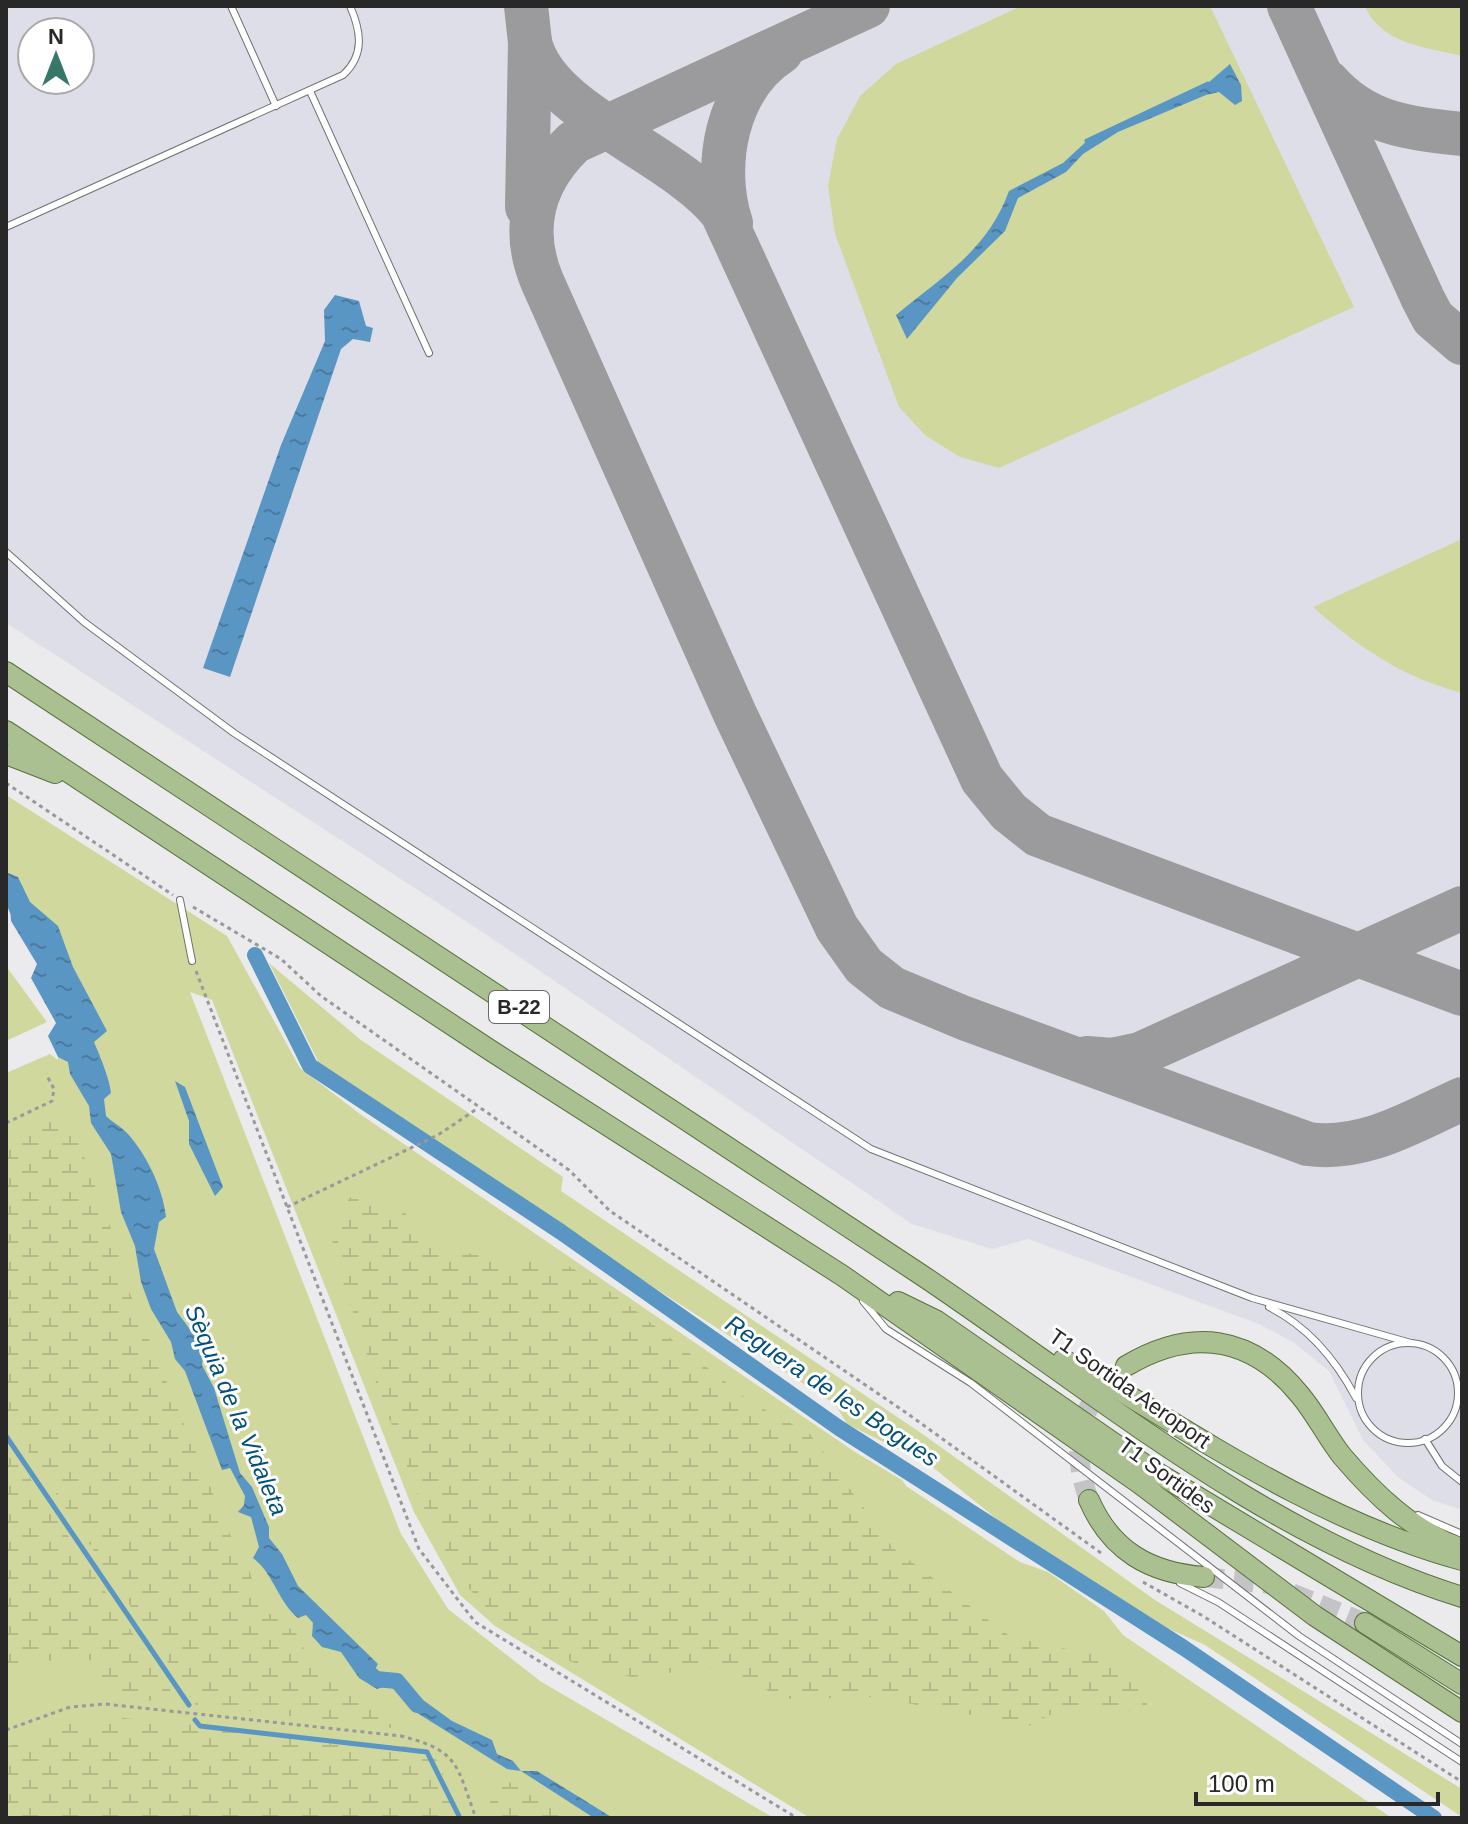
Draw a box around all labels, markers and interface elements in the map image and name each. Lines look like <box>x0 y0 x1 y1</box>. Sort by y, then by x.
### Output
north arrow <box>16 16 96 96</box>
text: N <box>48 24 64 49</box>
road number: B-22 <box>489 991 549 1023</box>
water label: Sèquia de la Vidaleta <box>180 1300 293 1519</box>
water label: Reguera de les Bogues <box>721 1309 944 1472</box>
street label: T1 Sortida Aeroport <box>1044 1323 1215 1453</box>
street label: T1 Sortides <box>1114 1432 1220 1519</box>
scale bar <box>1196 1756 1438 1806</box>
text: 100 m <box>1208 1770 1275 1797</box>

